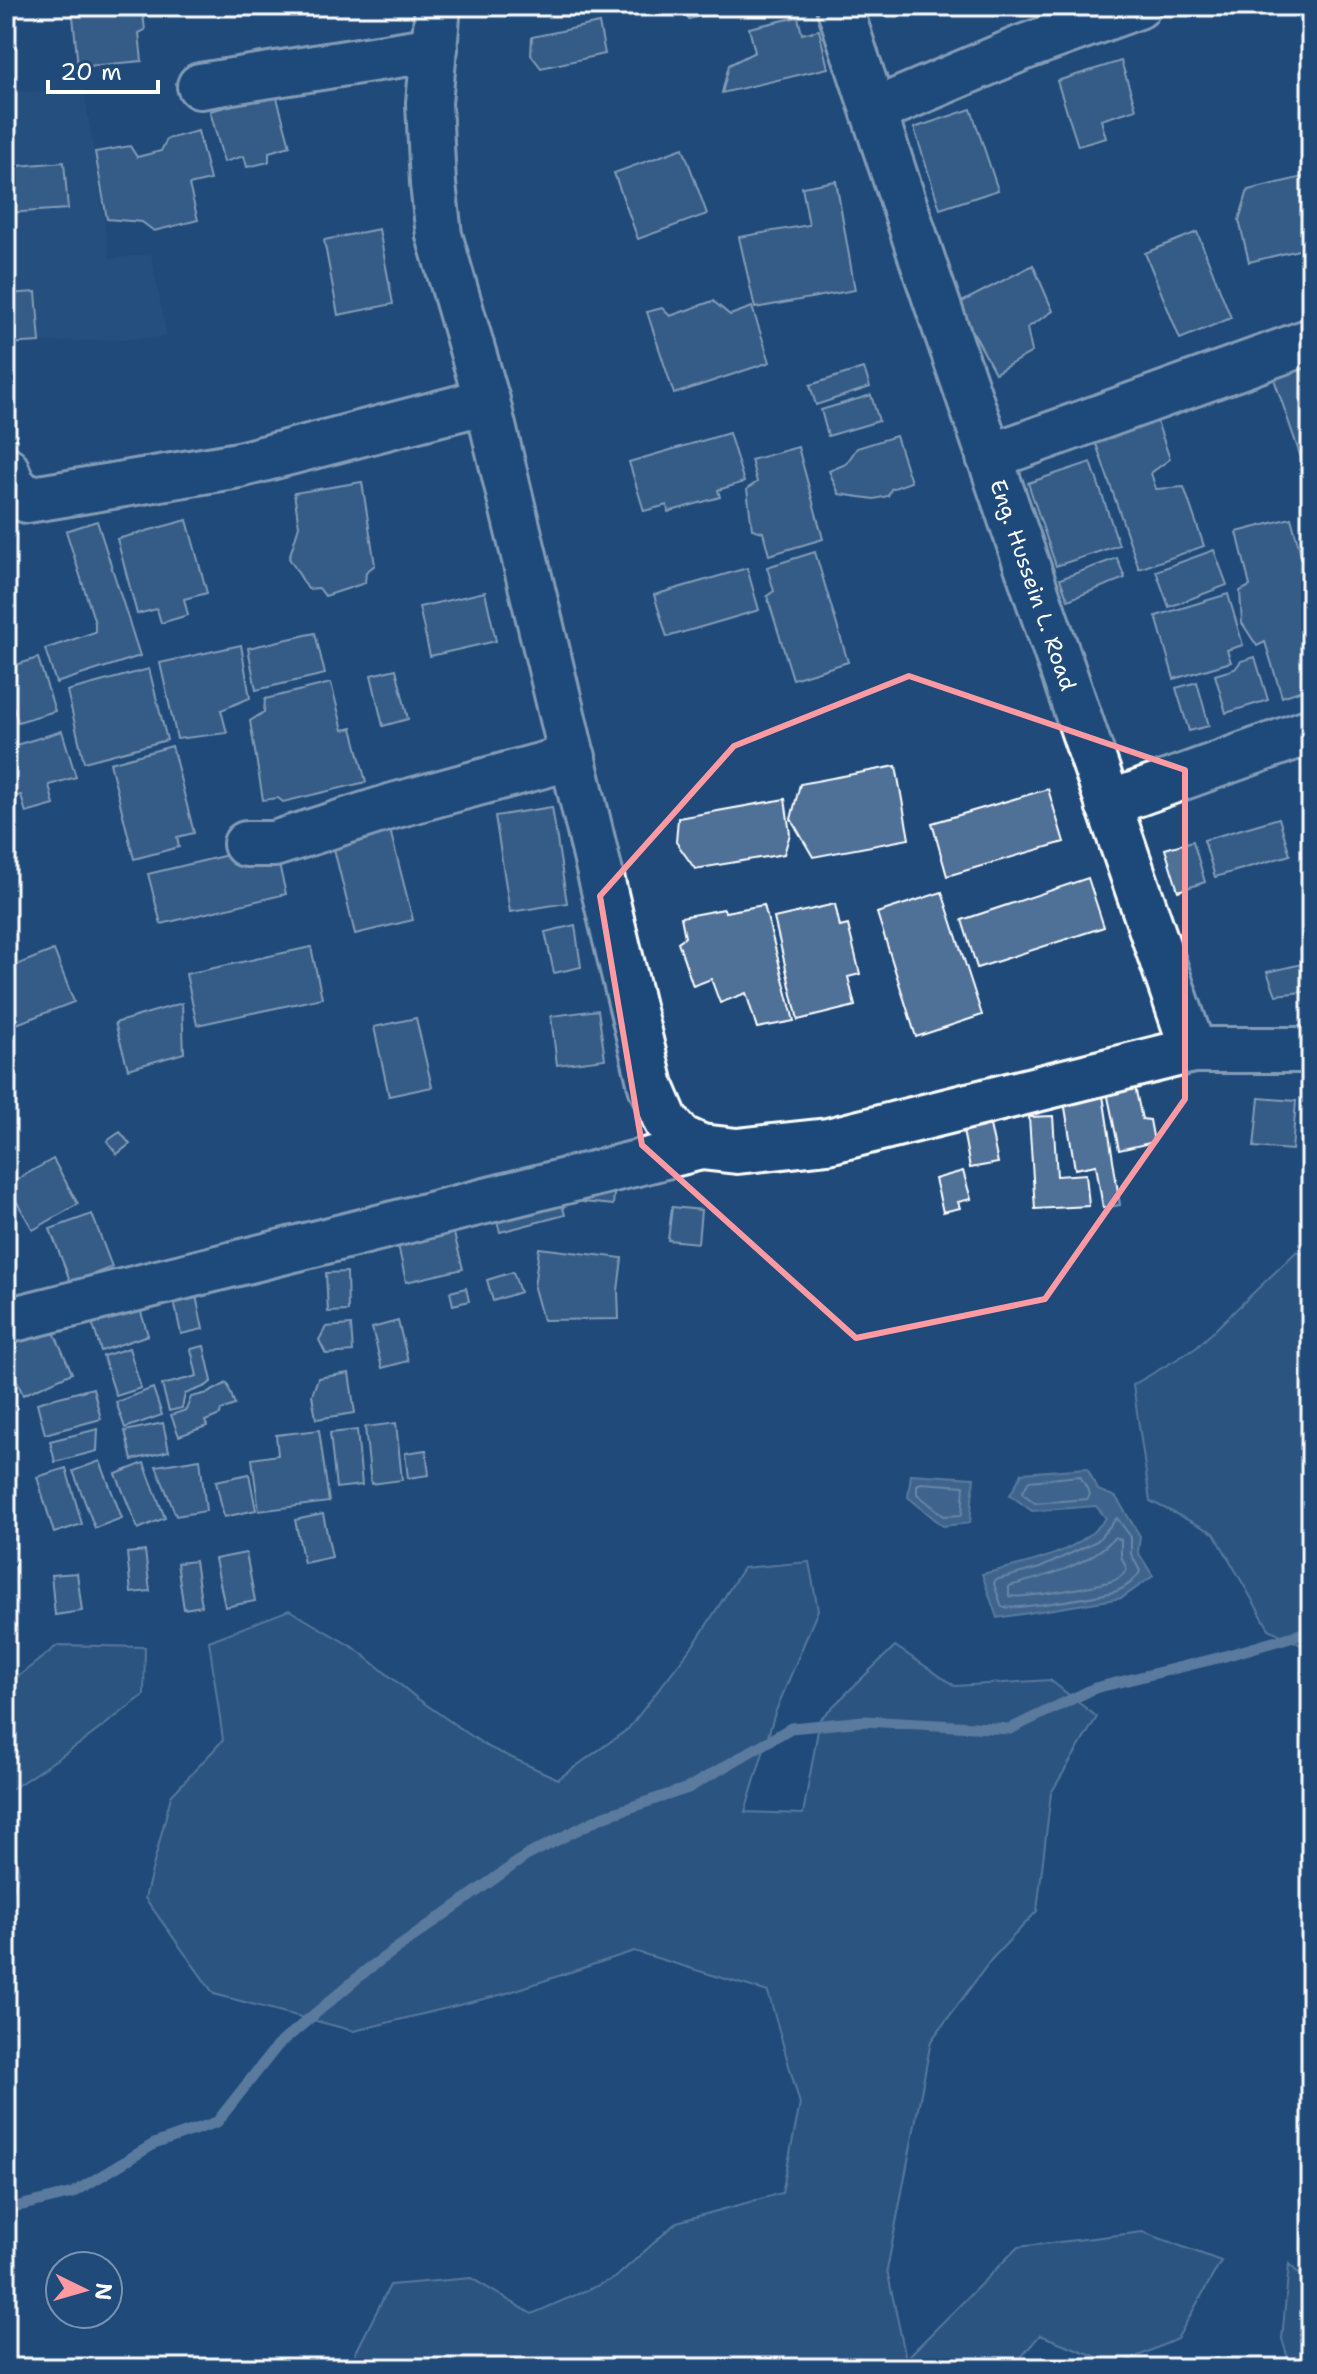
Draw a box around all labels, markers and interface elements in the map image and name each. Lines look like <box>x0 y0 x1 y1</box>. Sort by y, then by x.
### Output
scale bar <box>48 44 158 94</box>
text: 20 m <box>60 56 122 88</box>
street label: Eng. Hussein L. Road <box>983 476 1083 694</box>
north arrow <box>44 2250 124 2330</box>
text: N <box>88 2282 119 2302</box>

